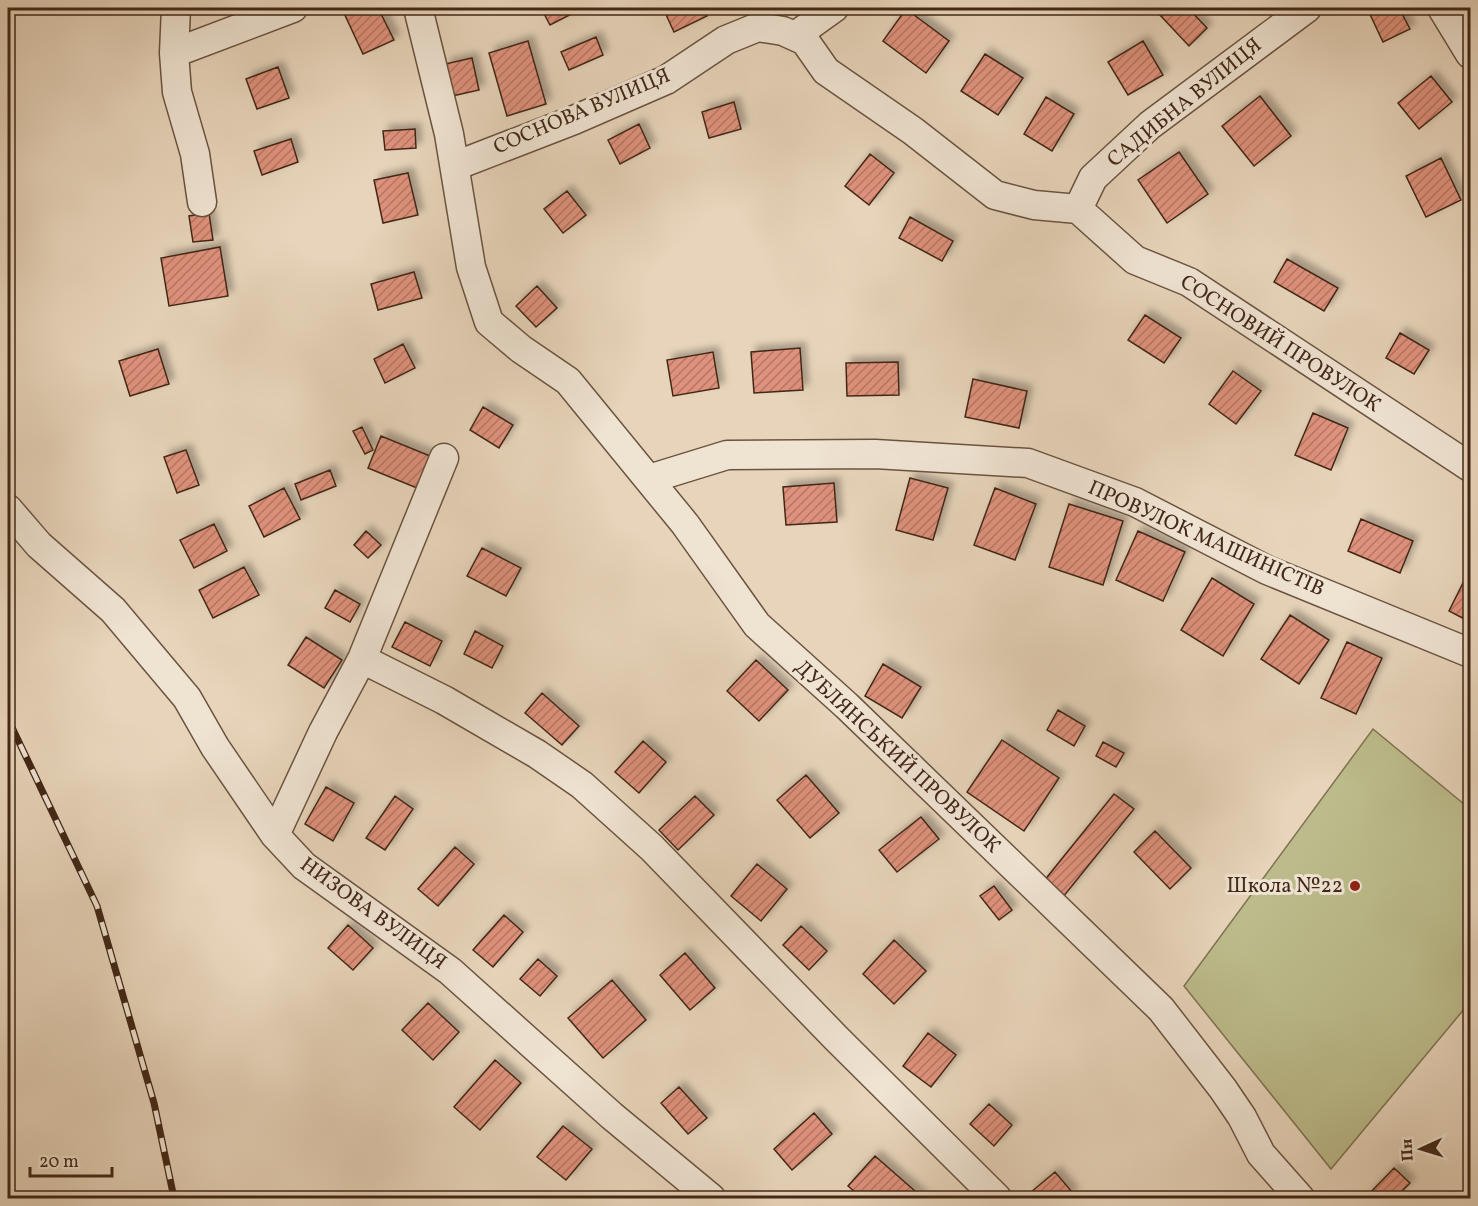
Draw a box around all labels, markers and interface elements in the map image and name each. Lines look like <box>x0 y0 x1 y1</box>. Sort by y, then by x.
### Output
street label: САДИБНА ВУЛИЦЯ <box>1102 32 1268 174</box>
street label: СОСНОВА ВУЛИЦЯ <box>489 62 675 162</box>
street label: СОСНОВИЙ ПРОВУЛОК <box>1174 268 1386 420</box>
street label: ПРОВУЛОК МАШИНІСТІВ <box>1083 474 1329 604</box>
street label: ДУБЛЯНСЬКИЙ ПРОВУЛОК <box>788 654 1006 860</box>
street label: НИЗОВА ВУЛИЦЯ <box>294 851 452 977</box>
place label: Школа №22 <box>1227 872 1343 901</box>
marker: Школа №22 <box>1348 879 1362 893</box>
north arrow <box>1391 1119 1451 1179</box>
text: Пн <box>1396 1138 1420 1162</box>
scale bar <box>30 1140 112 1178</box>
text: 20 m <box>39 1150 79 1175</box>

